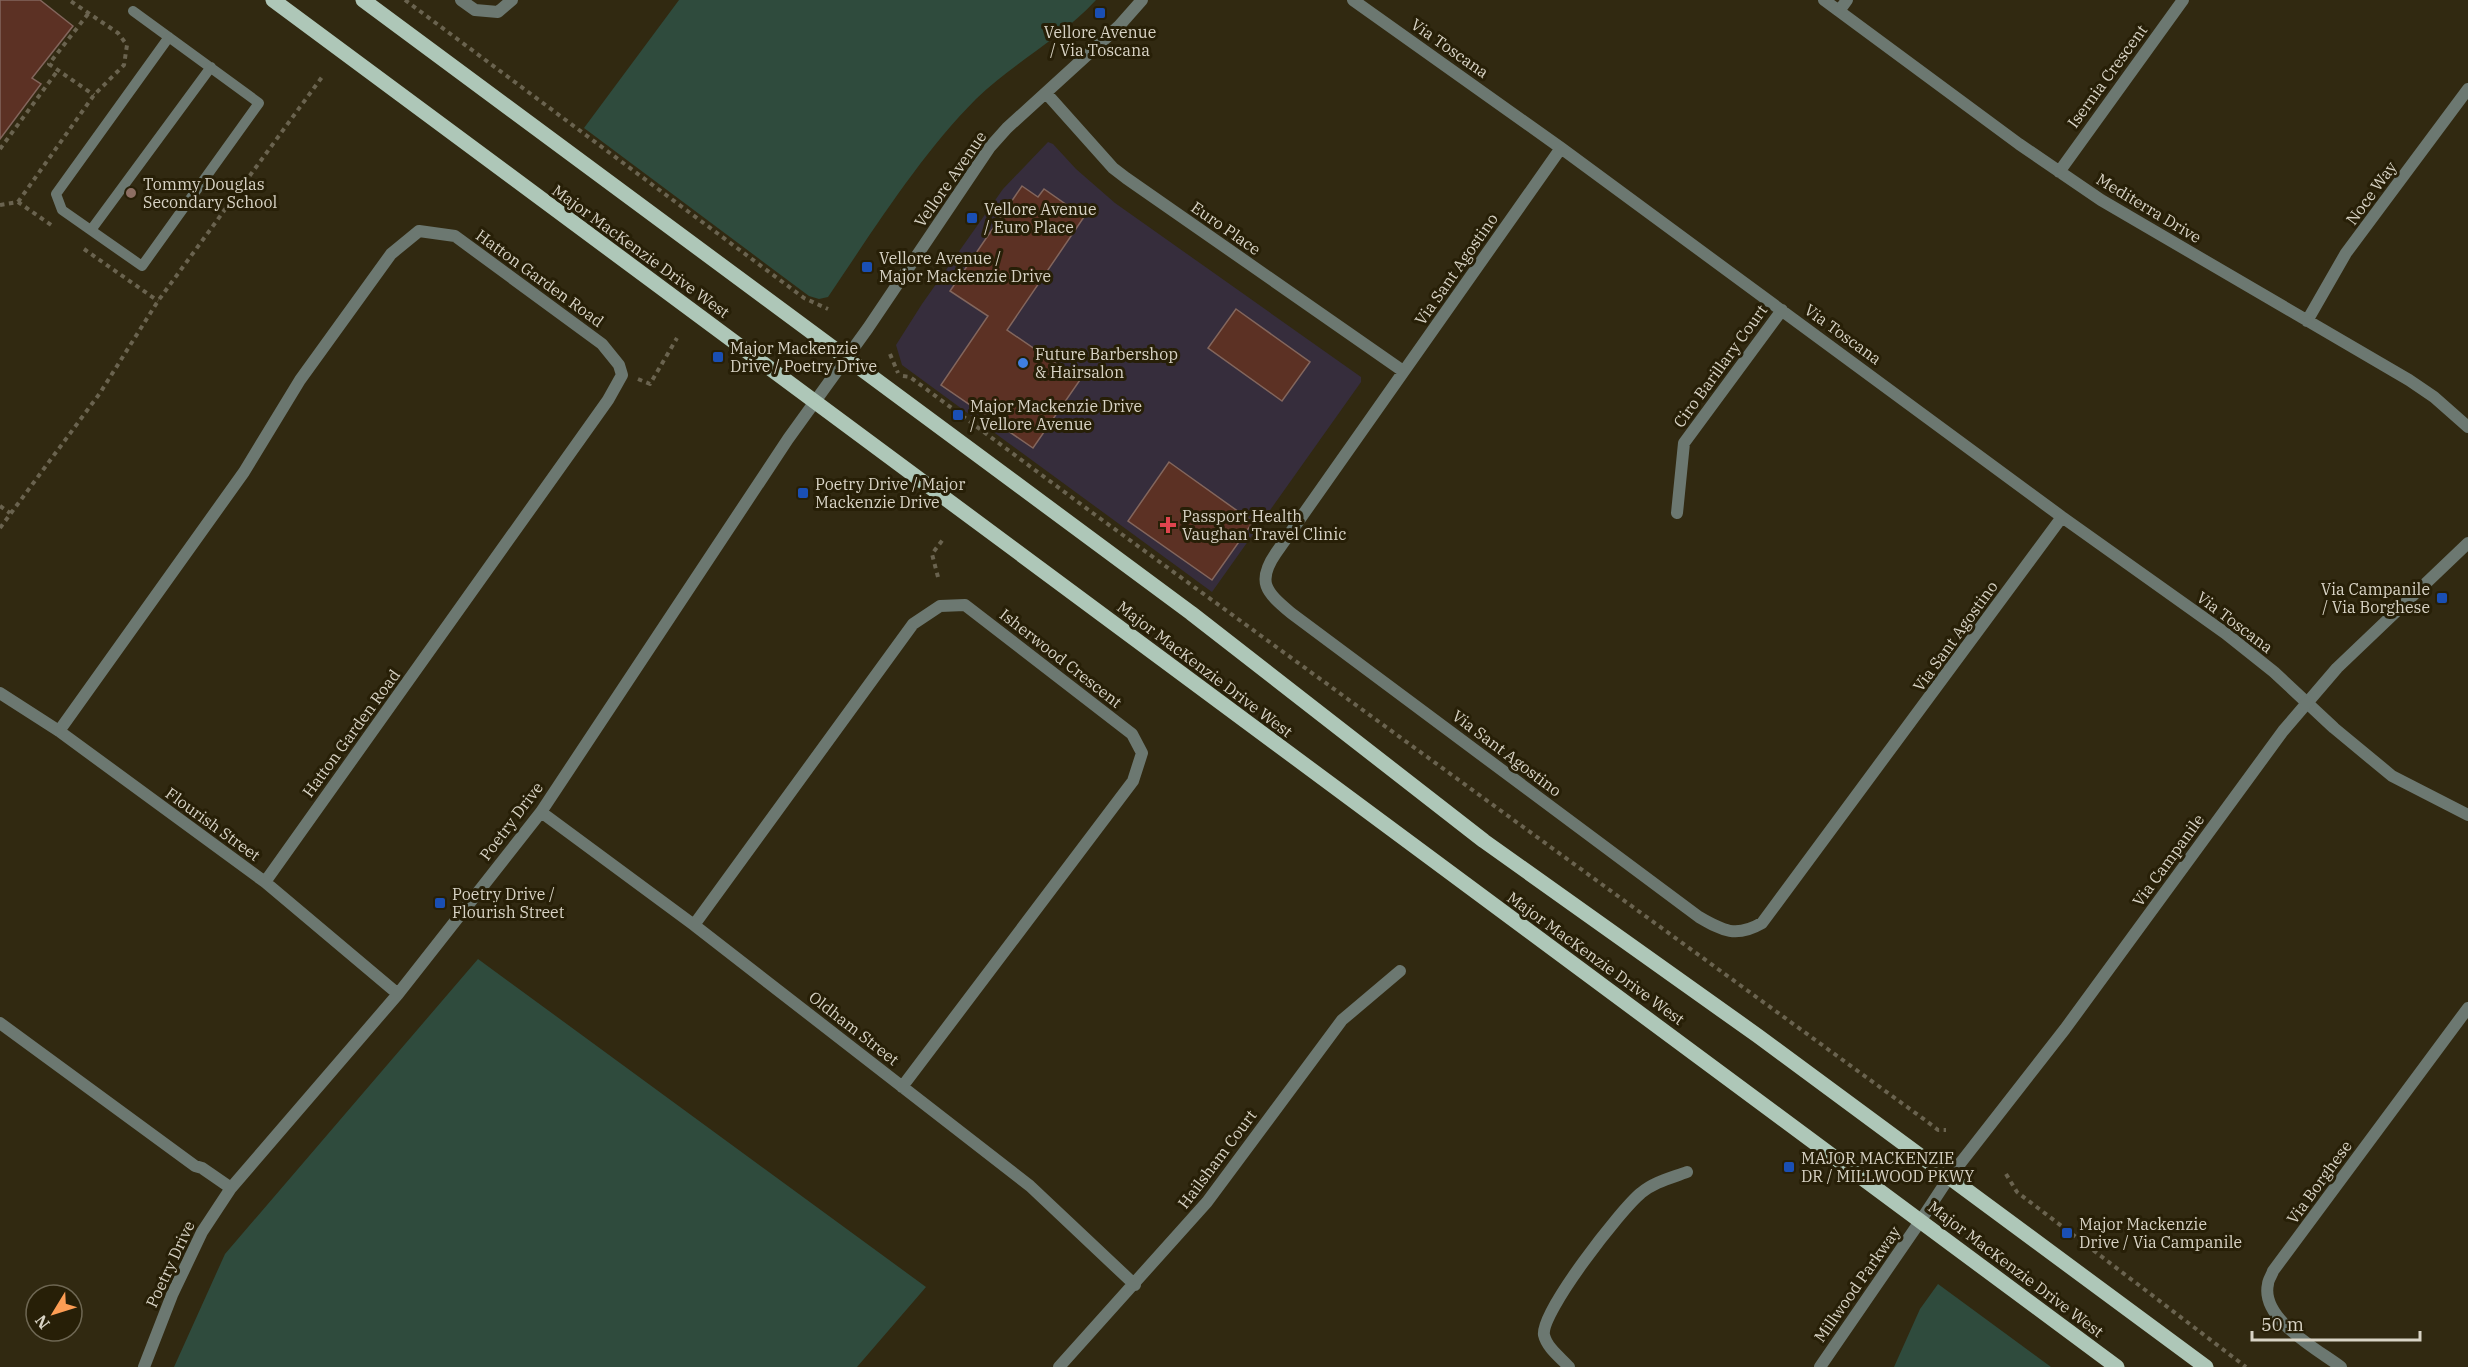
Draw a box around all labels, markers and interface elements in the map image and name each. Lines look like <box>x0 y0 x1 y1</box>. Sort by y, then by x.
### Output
marker: Vellore Avenue / Via Toscana <box>1093 6 1107 20</box>
street label: Via Toscana <box>1407 14 1493 82</box>
street label: Isernia Crescent <box>2063 20 2151 132</box>
place label: Vellore Avenue / Via Toscana <box>1044 22 1156 60</box>
street label: Vellore Avenue <box>910 127 990 231</box>
street label: Noce Way <box>2341 157 2401 229</box>
street label: Mediterra Drive <box>2093 169 2205 247</box>
place label: Tommy Douglas Secondary School <box>143 174 277 212</box>
street label: Major MacKenzie Drive West <box>548 180 734 322</box>
marker: Tommy Douglas Secondary School <box>124 186 138 200</box>
street label: Euro Place <box>1187 197 1265 259</box>
place label: Vellore Avenue / Euro Place <box>984 199 1097 237</box>
street label: Via Sant Agostino <box>1410 209 1502 329</box>
marker: Vellore Avenue / Euro Place <box>965 211 979 225</box>
street label: Hatton Garden Road <box>472 225 608 331</box>
place label: Vellore Avenue / Major Mackenzie Drive <box>879 248 1051 286</box>
marker: Vellore Avenue / Major Mackenzie Drive <box>860 260 874 274</box>
street label: Via Toscana <box>1801 299 1886 369</box>
street label: Ciro Barillary Court <box>1669 300 1772 431</box>
place label: Major Mackenzie Drive / Poetry Drive <box>730 338 877 376</box>
place label: Future Barbershop & Hairsalon <box>1035 344 1178 382</box>
marker: Major Mackenzie Drive / Poetry Drive <box>711 350 725 364</box>
marker: Future Barbershop & Hairsalon <box>1016 356 1030 370</box>
place label: Major Mackenzie Drive / Vellore Avenue <box>970 396 1142 434</box>
marker: Major Mackenzie Drive / Vellore Avenue <box>951 408 965 422</box>
place label: Poetry Drive / Major Mackenzie Drive <box>815 474 965 512</box>
marker: Poetry Drive / Major Mackenzie Drive <box>796 486 810 500</box>
place label: Passport Health Vaughan Travel Clinic <box>1182 506 1347 544</box>
marker: Passport Health Vaughan Travel Clinic <box>1159 516 1177 534</box>
street label: Via Sant Agostino <box>1908 577 2002 695</box>
place label: Via Campanile / Via Borghese <box>2321 579 2430 617</box>
street label: Via Toscana <box>2193 587 2277 657</box>
marker: Via Campanile / Via Borghese <box>2435 591 2449 605</box>
street label: Major MacKenzie Drive West <box>1113 597 1297 742</box>
street label: Isherwood Crescent <box>996 604 1126 712</box>
street label: Hatton Garden Road <box>298 665 404 801</box>
street label: Via Sant Agostino <box>1448 705 1566 801</box>
street label: Poetry Drive <box>475 778 547 864</box>
street label: Flourish Street <box>162 783 265 865</box>
street label: Via Campanile <box>2128 810 2208 910</box>
place label: Poetry Drive / Flourish Street <box>452 884 565 922</box>
street label: Major MacKenzie Drive West <box>1503 887 1689 1029</box>
marker: Poetry Drive / Flourish Street <box>433 896 447 910</box>
street label: Oldham Street <box>805 987 903 1070</box>
street label: Hailsham Court <box>1173 1105 1261 1212</box>
street label: Via Borghese <box>2282 1136 2356 1228</box>
place label: MAJOR MACKENZIE DR / MILLWOOD PKWY <box>1801 1148 1975 1186</box>
marker: MAJOR MACKENZIE DR / MILLWOOD PKWY <box>1782 1160 1796 1174</box>
street label: Major MacKenzie Drive West <box>1924 1197 2108 1342</box>
place label: Major Mackenzie Drive / Via Campanile <box>2079 1214 2242 1252</box>
street label: Poetry Drive <box>141 1217 199 1311</box>
street label: Millwood Parkway <box>1809 1222 1905 1346</box>
marker: Major Mackenzie Drive / Via Campanile <box>2060 1226 2074 1240</box>
north arrow <box>24 1283 84 1343</box>
scale bar <box>2252 1304 2420 1342</box>
text: N <box>30 1311 54 1333</box>
text: 50 m <box>2261 1313 2304 1336</box>

